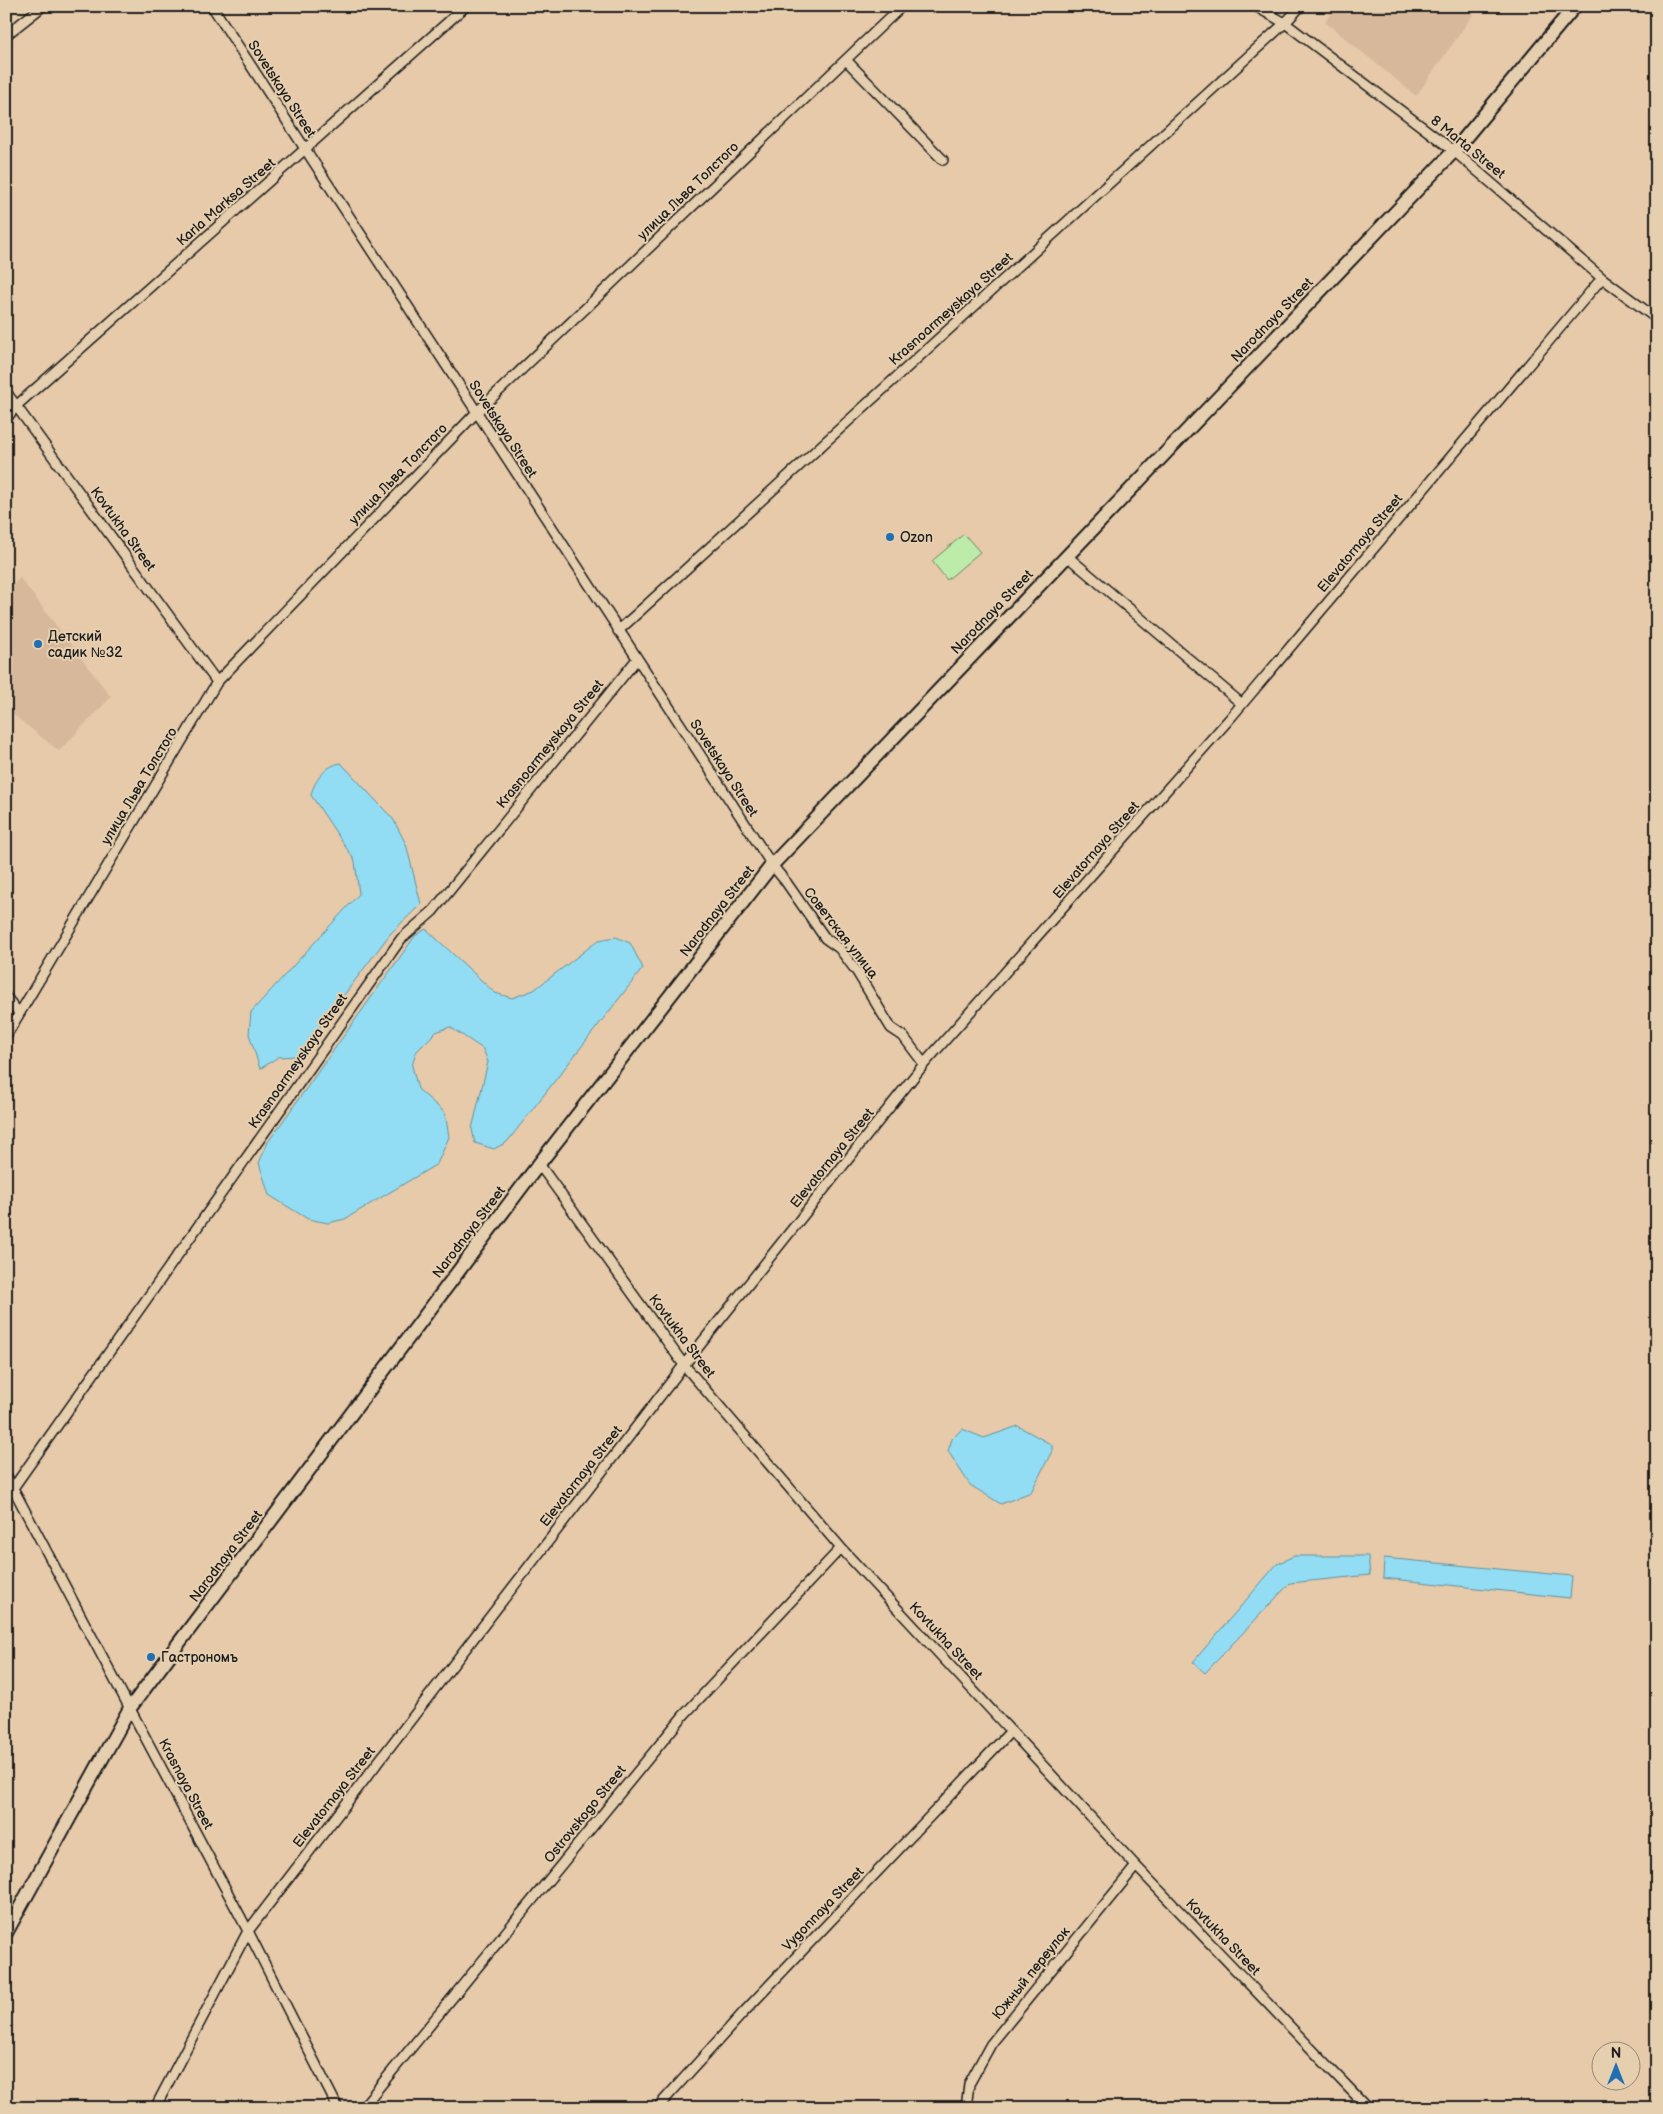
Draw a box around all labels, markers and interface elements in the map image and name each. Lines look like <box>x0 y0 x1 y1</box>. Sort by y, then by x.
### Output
street label: Sovetskaya Street <box>244 37 320 141</box>
street label: 8 Marta Street <box>1427 112 1509 183</box>
street label: улица Льва Толстого <box>634 138 742 244</box>
street label: Karla Marksa Street <box>173 154 279 250</box>
street label: Krasnoarmeyskaya Street <box>886 248 1017 369</box>
street label: Narodnaya Street <box>1227 274 1317 366</box>
street label: Sovetskaya Street <box>465 377 541 481</box>
street label: улица Льва Толстого <box>345 420 451 528</box>
street label: Kovtukha Street <box>87 484 160 575</box>
street label: Elevatornaya Street <box>1314 490 1407 596</box>
place label: Ozon <box>900 529 933 546</box>
marker: Ozon <box>884 531 896 543</box>
street label: Narodnaya Street <box>947 566 1037 658</box>
place label: Детский садик №32 <box>48 628 123 661</box>
marker: Детский садик №32 <box>32 638 44 650</box>
street label: Krasnoarmeyskaya Street <box>493 676 608 812</box>
street label: Sovetskaya Street <box>686 716 762 820</box>
street label: улица Льва Толстого <box>97 724 181 848</box>
street label: Elevatornaya Street <box>1049 797 1143 902</box>
street label: Narodnaya Street <box>676 862 758 960</box>
street label: Советская улица <box>800 884 882 982</box>
street label: Krasnoarmeyskaya Street <box>245 990 351 1132</box>
street label: Elevatornaya Street <box>787 1104 878 1211</box>
street label: Narodnaya Street <box>429 1182 510 1281</box>
street label: Kovtukha Street <box>645 1291 719 1382</box>
street label: Elevatornaya Street <box>536 1422 626 1530</box>
street label: Narodnaya Street <box>186 1506 267 1605</box>
street label: Kovtukha Street <box>906 1599 987 1684</box>
place label: Гастрономъ <box>161 1649 238 1666</box>
marker: Гастрономъ <box>145 1651 157 1663</box>
street label: Krasnaya Street <box>155 1736 217 1833</box>
street label: Elevatornaya Street <box>289 1743 379 1851</box>
street label: Ostrovskogo Street <box>540 1761 630 1866</box>
street label: Vygonnaya Street <box>779 1863 868 1955</box>
street label: Kovtukha Street <box>1182 1895 1264 1979</box>
street label: Южный переулок <box>989 1923 1074 2023</box>
north arrow <box>1590 2042 1640 2092</box>
text: N <box>1611 2045 1621 2062</box>

